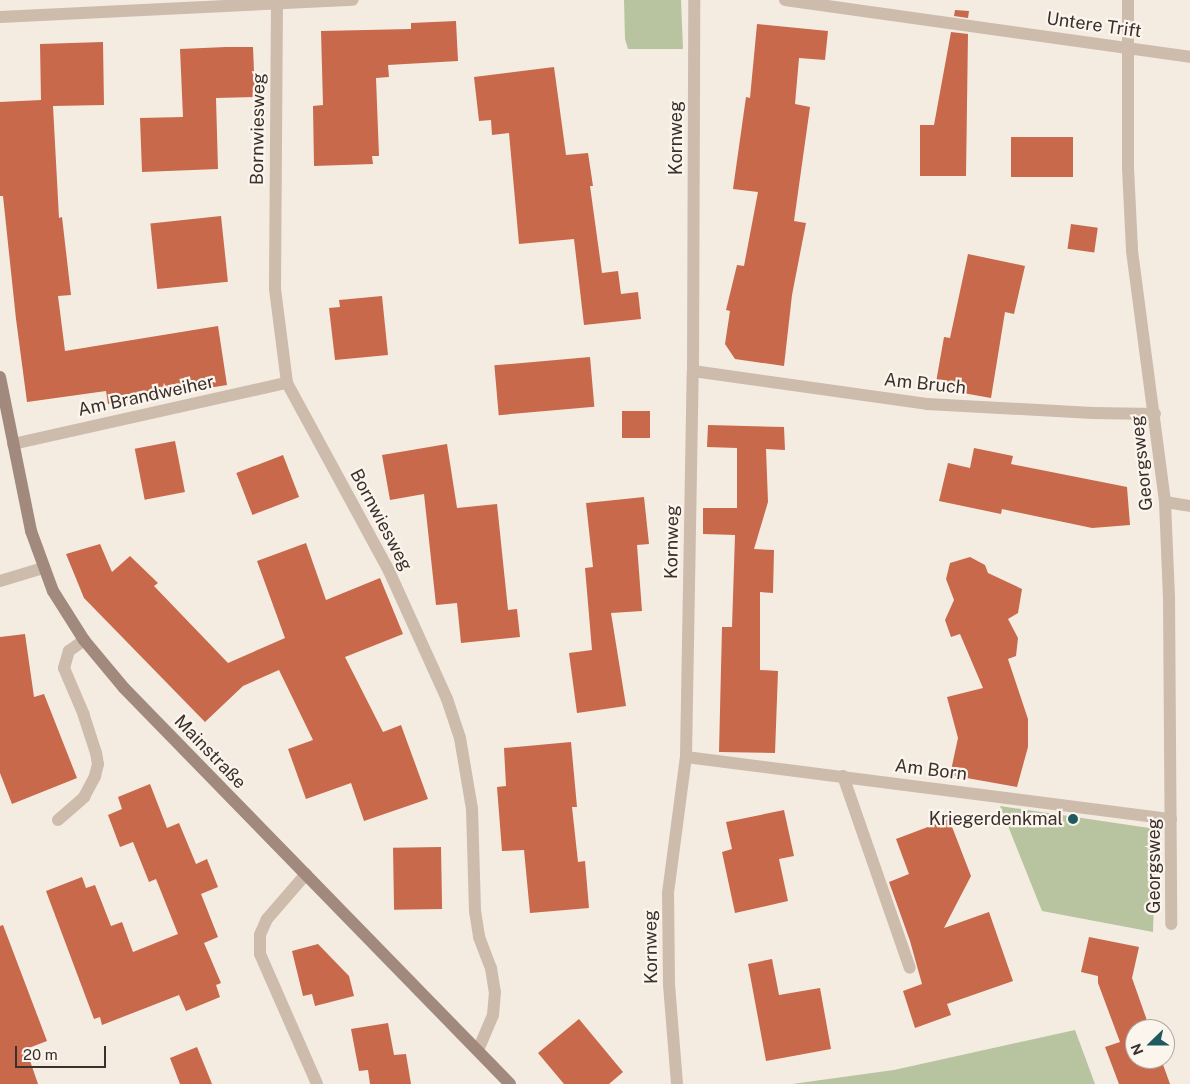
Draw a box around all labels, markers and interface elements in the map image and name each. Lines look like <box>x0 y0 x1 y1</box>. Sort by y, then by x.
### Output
street label: Untere Trift <box>1045 8 1143 42</box>
street label: Bornwiesweg <box>246 73 270 185</box>
street label: Kornweg <box>665 101 687 175</box>
street label: Am Bruch <box>883 369 967 399</box>
street label: Am Brandweiher <box>76 371 216 421</box>
street label: Georgsweg <box>1126 414 1158 512</box>
street label: Bornwiesweg <box>345 465 417 575</box>
street label: Kornweg <box>661 505 683 579</box>
street label: Mainstraße <box>170 711 250 793</box>
street label: Am Born <box>894 755 968 785</box>
place label: Kriegerdenkmal <box>929 808 1063 830</box>
marker: Kriegerdenkmal <box>1067 813 1079 825</box>
street label: Georgsweg <box>1143 818 1165 914</box>
street label: Kornweg <box>640 910 662 984</box>
north arrow <box>1125 1019 1175 1069</box>
scale bar <box>18 1036 109 1068</box>
text: N <box>1128 1041 1146 1057</box>
text: 20 m <box>23 1046 58 1063</box>

